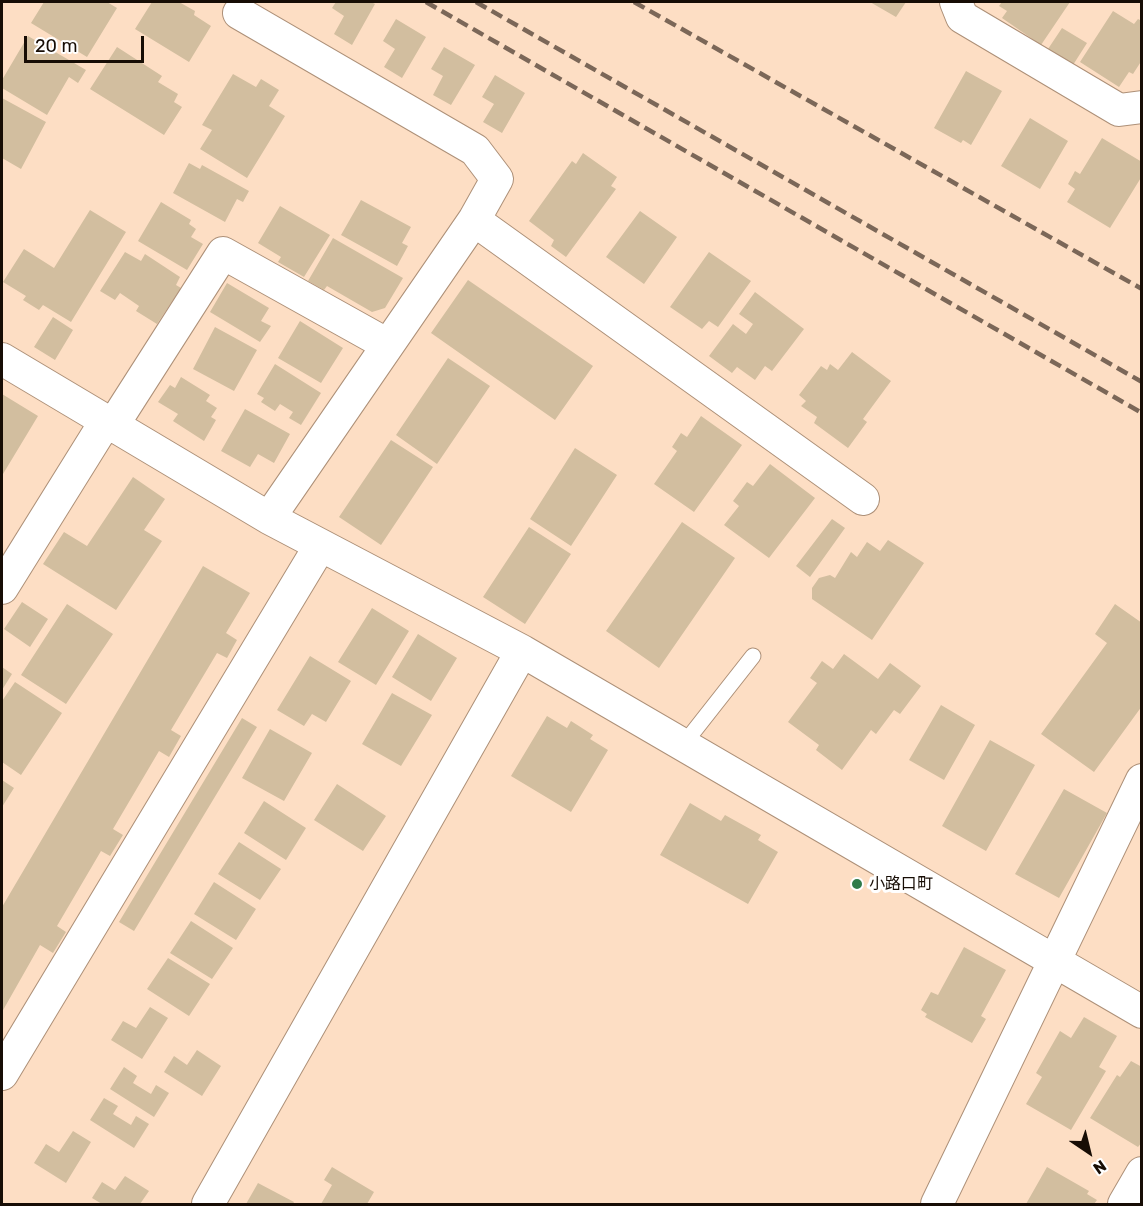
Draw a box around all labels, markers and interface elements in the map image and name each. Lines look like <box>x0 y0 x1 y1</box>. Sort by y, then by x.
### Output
scale bar <box>27 24 147 62</box>
text: 20 m <box>35 35 77 57</box>
place label: 小路口町 <box>869 874 933 894</box>
marker: 小路口町 <box>850 877 864 891</box>
north arrow <box>1059 1122 1119 1182</box>
text: N <box>1089 1156 1110 1178</box>

